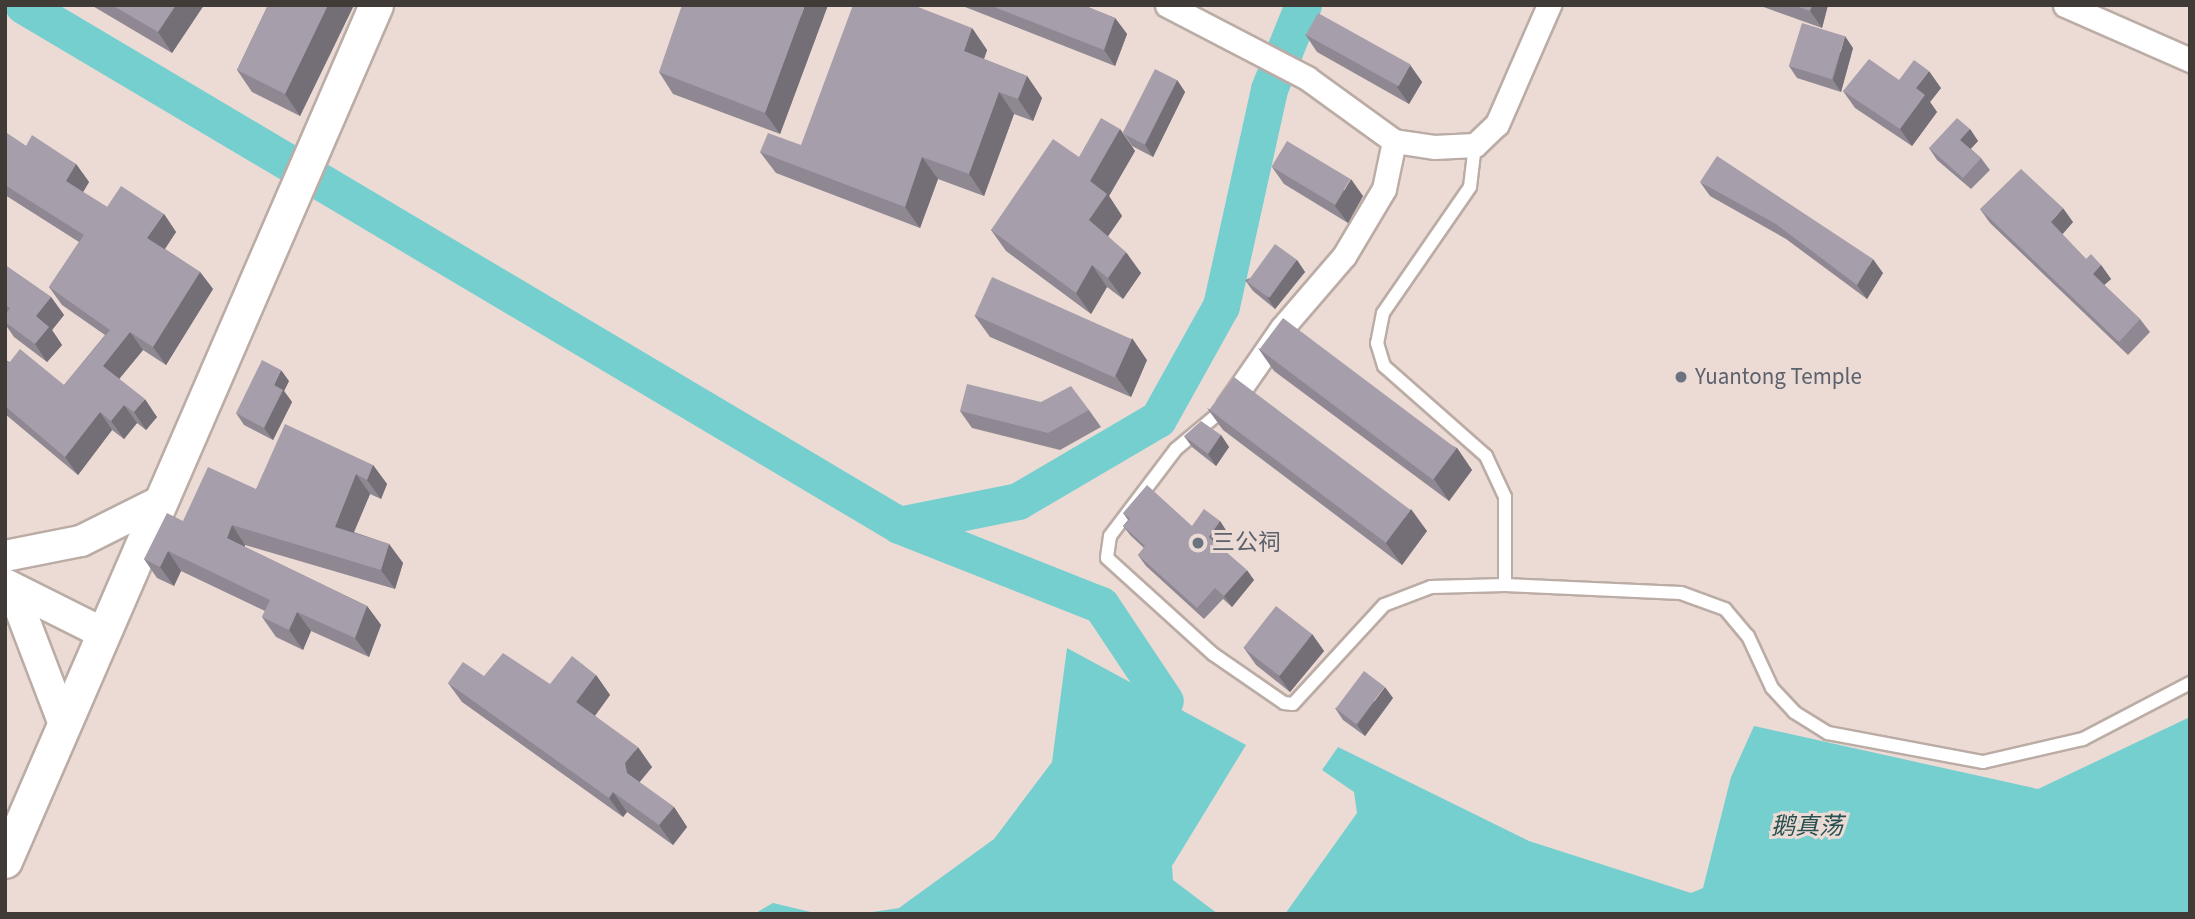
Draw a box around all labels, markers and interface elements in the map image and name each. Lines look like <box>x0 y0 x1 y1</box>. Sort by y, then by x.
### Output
place label: Yuantong Temple <box>1695 363 1862 391</box>
marker: Yuantong Temple <box>1673 369 1689 385</box>
place label: 三公祠 <box>1212 529 1281 557</box>
marker: 三公祠 <box>1190 535 1206 551</box>
water label: 鹅真荡 <box>1771 813 1843 841</box>

